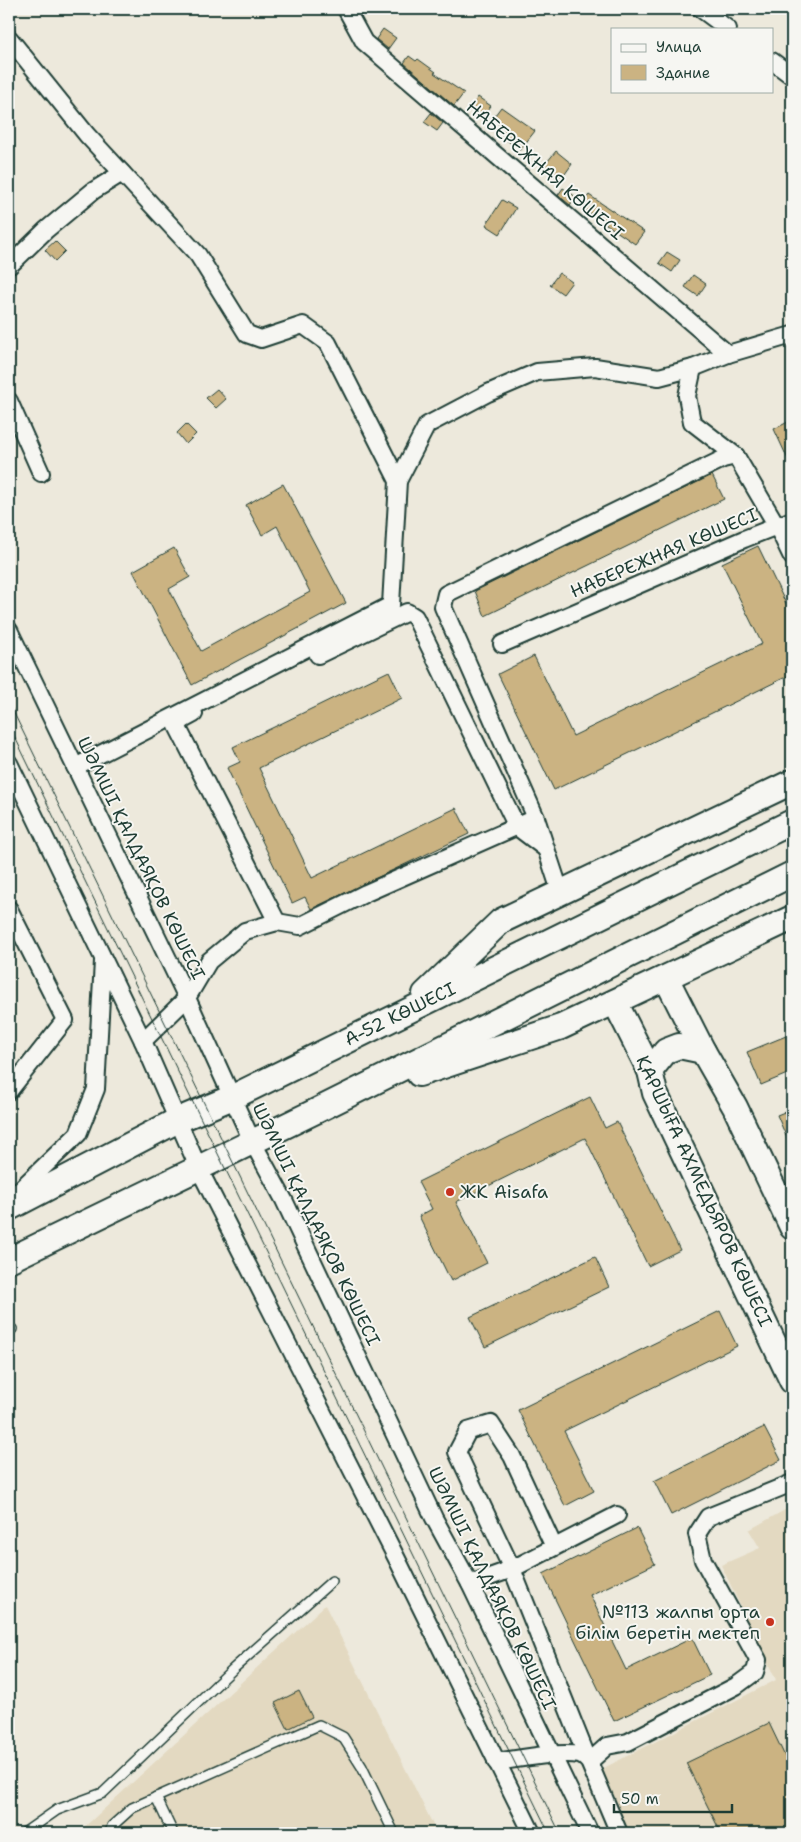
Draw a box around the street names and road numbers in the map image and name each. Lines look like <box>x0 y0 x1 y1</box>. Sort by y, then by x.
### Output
street label: НАБЕРЕЖНАЯ КӨШЕСІ <box>461 95 629 245</box>
street label: НАБЕРЕЖНАЯ КӨШЕСІ <box>567 503 762 603</box>
street label: ШӘМШІ ҚАЛДАЯҚОВ КӨШЕСІ <box>72 733 210 984</box>
street label: А-52 КӨШЕСІ <box>340 977 460 1051</box>
street label: ҚАРШЫҒА АХМЕДЬЯРОВ КӨШЕСІ <box>630 1052 778 1330</box>
street label: ШӘМШІ ҚАЛДАЯҚОВ КӨШЕСІ <box>247 1099 385 1350</box>
street label: ШӘМШІ ҚАЛДАЯҚОВ КӨШЕСІ <box>423 1463 561 1714</box>

